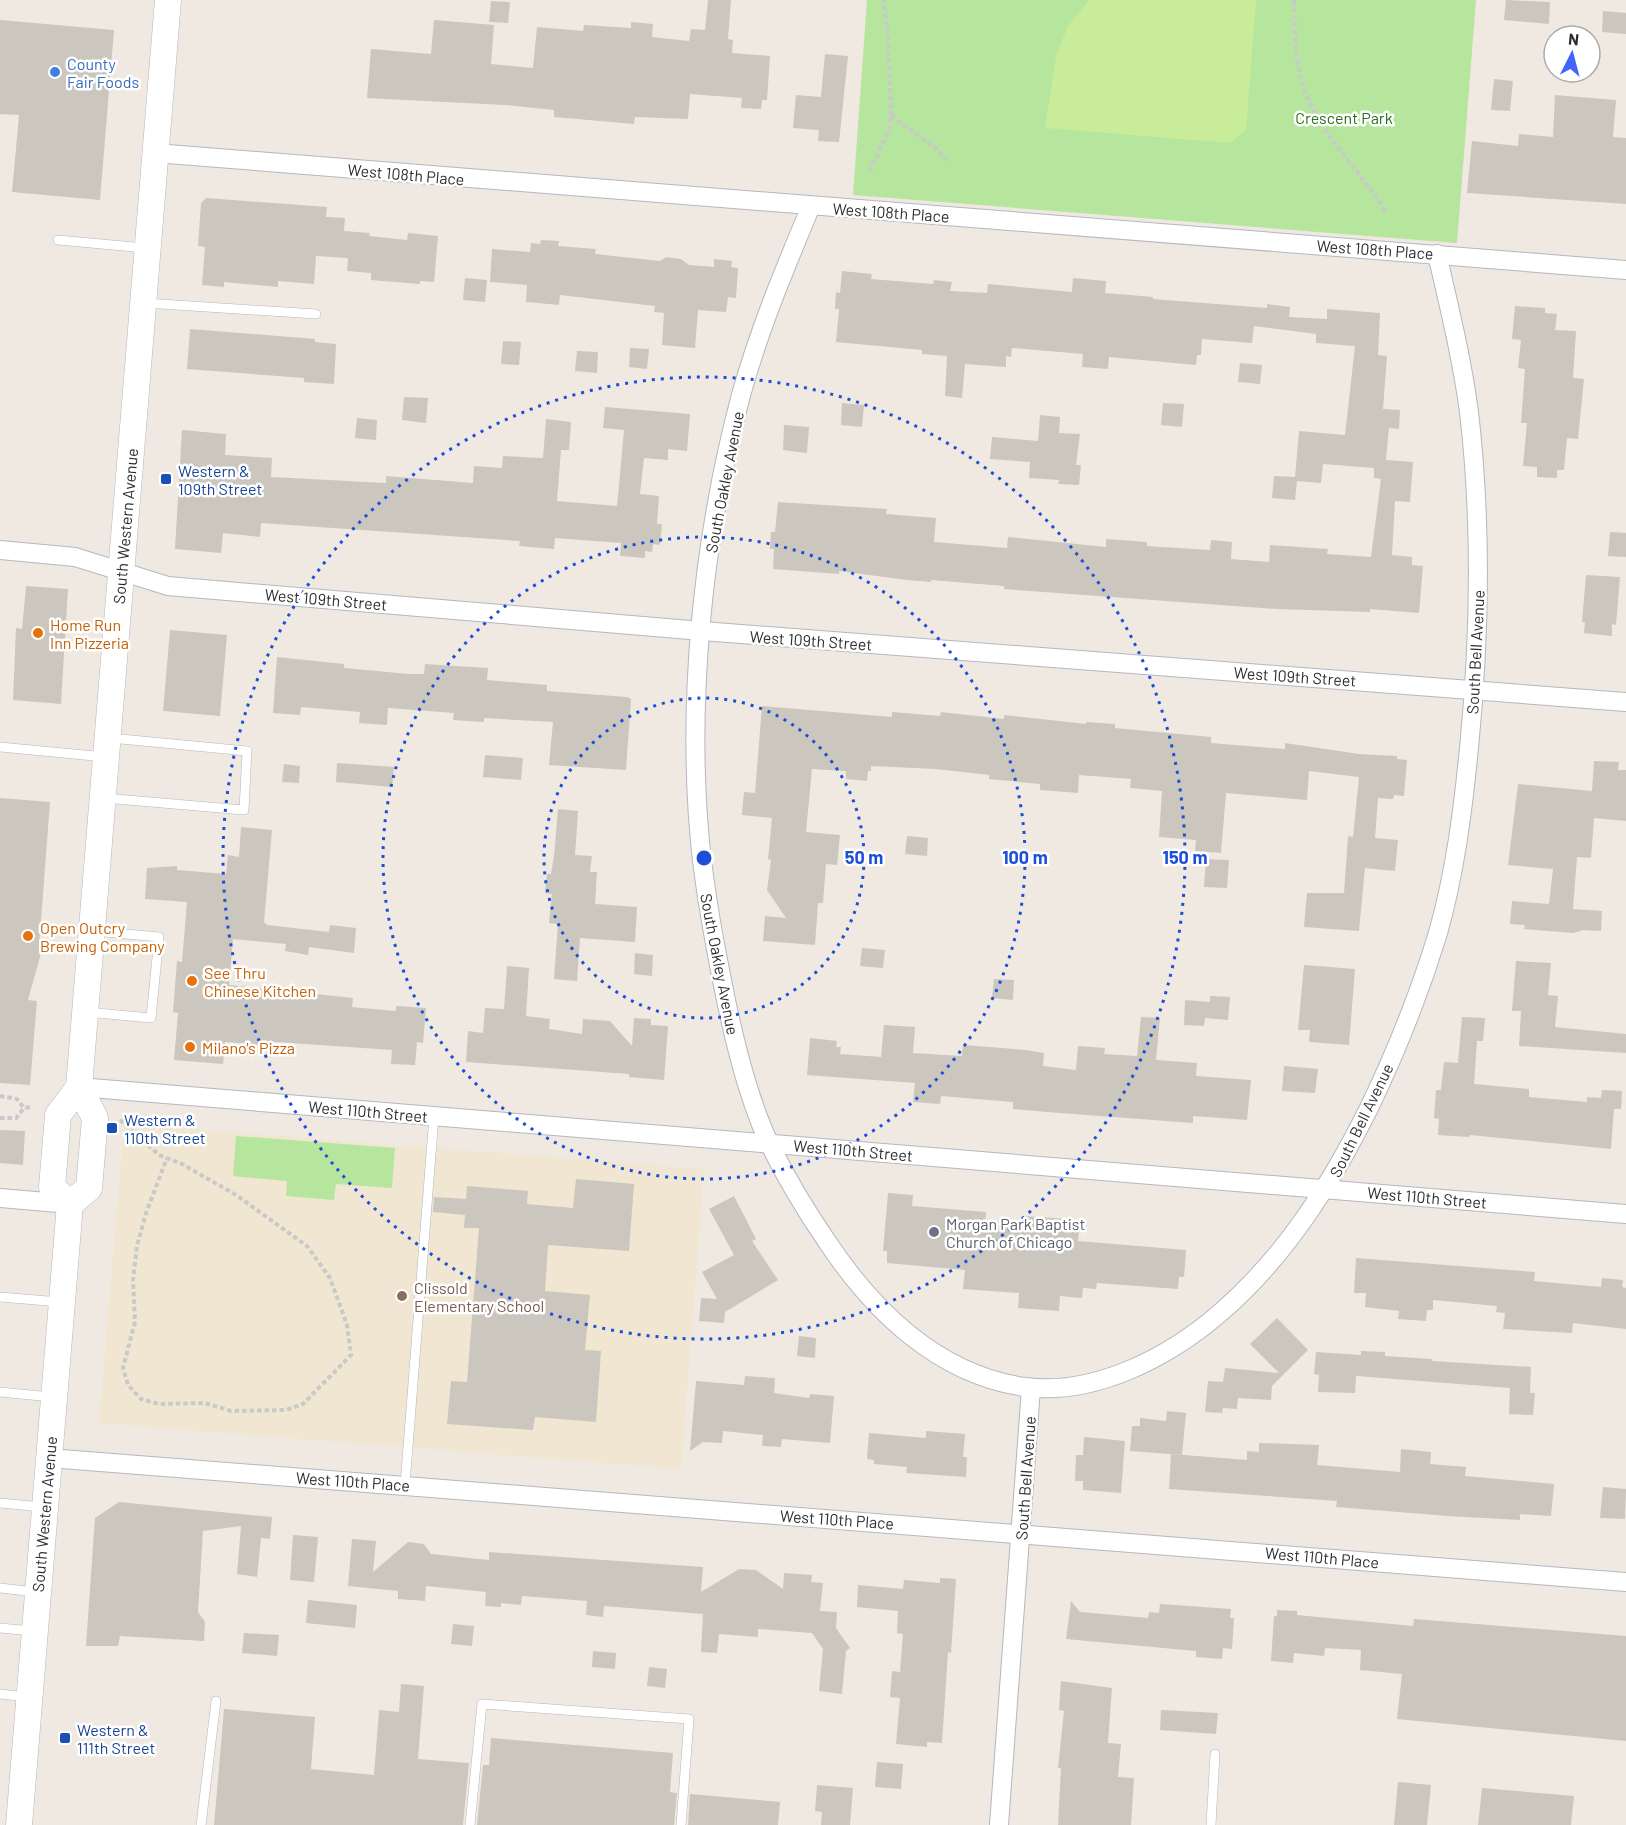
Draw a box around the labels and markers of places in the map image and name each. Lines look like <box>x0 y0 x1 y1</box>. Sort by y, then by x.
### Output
place label: County Fair Foods <box>67 54 139 91</box>
marker: County Fair Foods <box>48 65 62 79</box>
place label: Western & 109th Street <box>178 461 262 498</box>
marker: Western & 109th Street <box>159 472 173 486</box>
place label: Home Run Inn Pizzeria <box>50 615 129 652</box>
marker: Home Run Inn Pizzeria <box>31 626 45 640</box>
centre of rings <box>694 848 714 868</box>
place label: Open Outcry Brewing Company <box>40 918 165 955</box>
marker: Open Outcry Brewing Company <box>21 929 35 943</box>
place label: See Thru Chinese Kitchen <box>204 963 316 1000</box>
marker: See Thru Chinese Kitchen <box>185 974 199 988</box>
place label: Milano's Pizza <box>202 1038 295 1057</box>
marker: Milano's Pizza <box>183 1040 197 1054</box>
place label: Western & 110th Street <box>124 1110 206 1147</box>
marker: Western & 110th Street <box>105 1121 119 1135</box>
place label: Morgan Park Baptist Church of Chicago <box>946 1214 1085 1251</box>
marker: Morgan Park Baptist Church of Chicago <box>927 1225 941 1239</box>
place label: Clissold Elementary School <box>414 1278 544 1315</box>
marker: Clissold Elementary School <box>395 1289 409 1303</box>
place label: Western & 111th Street <box>77 1720 155 1757</box>
marker: Western & 111th Street <box>58 1731 72 1745</box>

